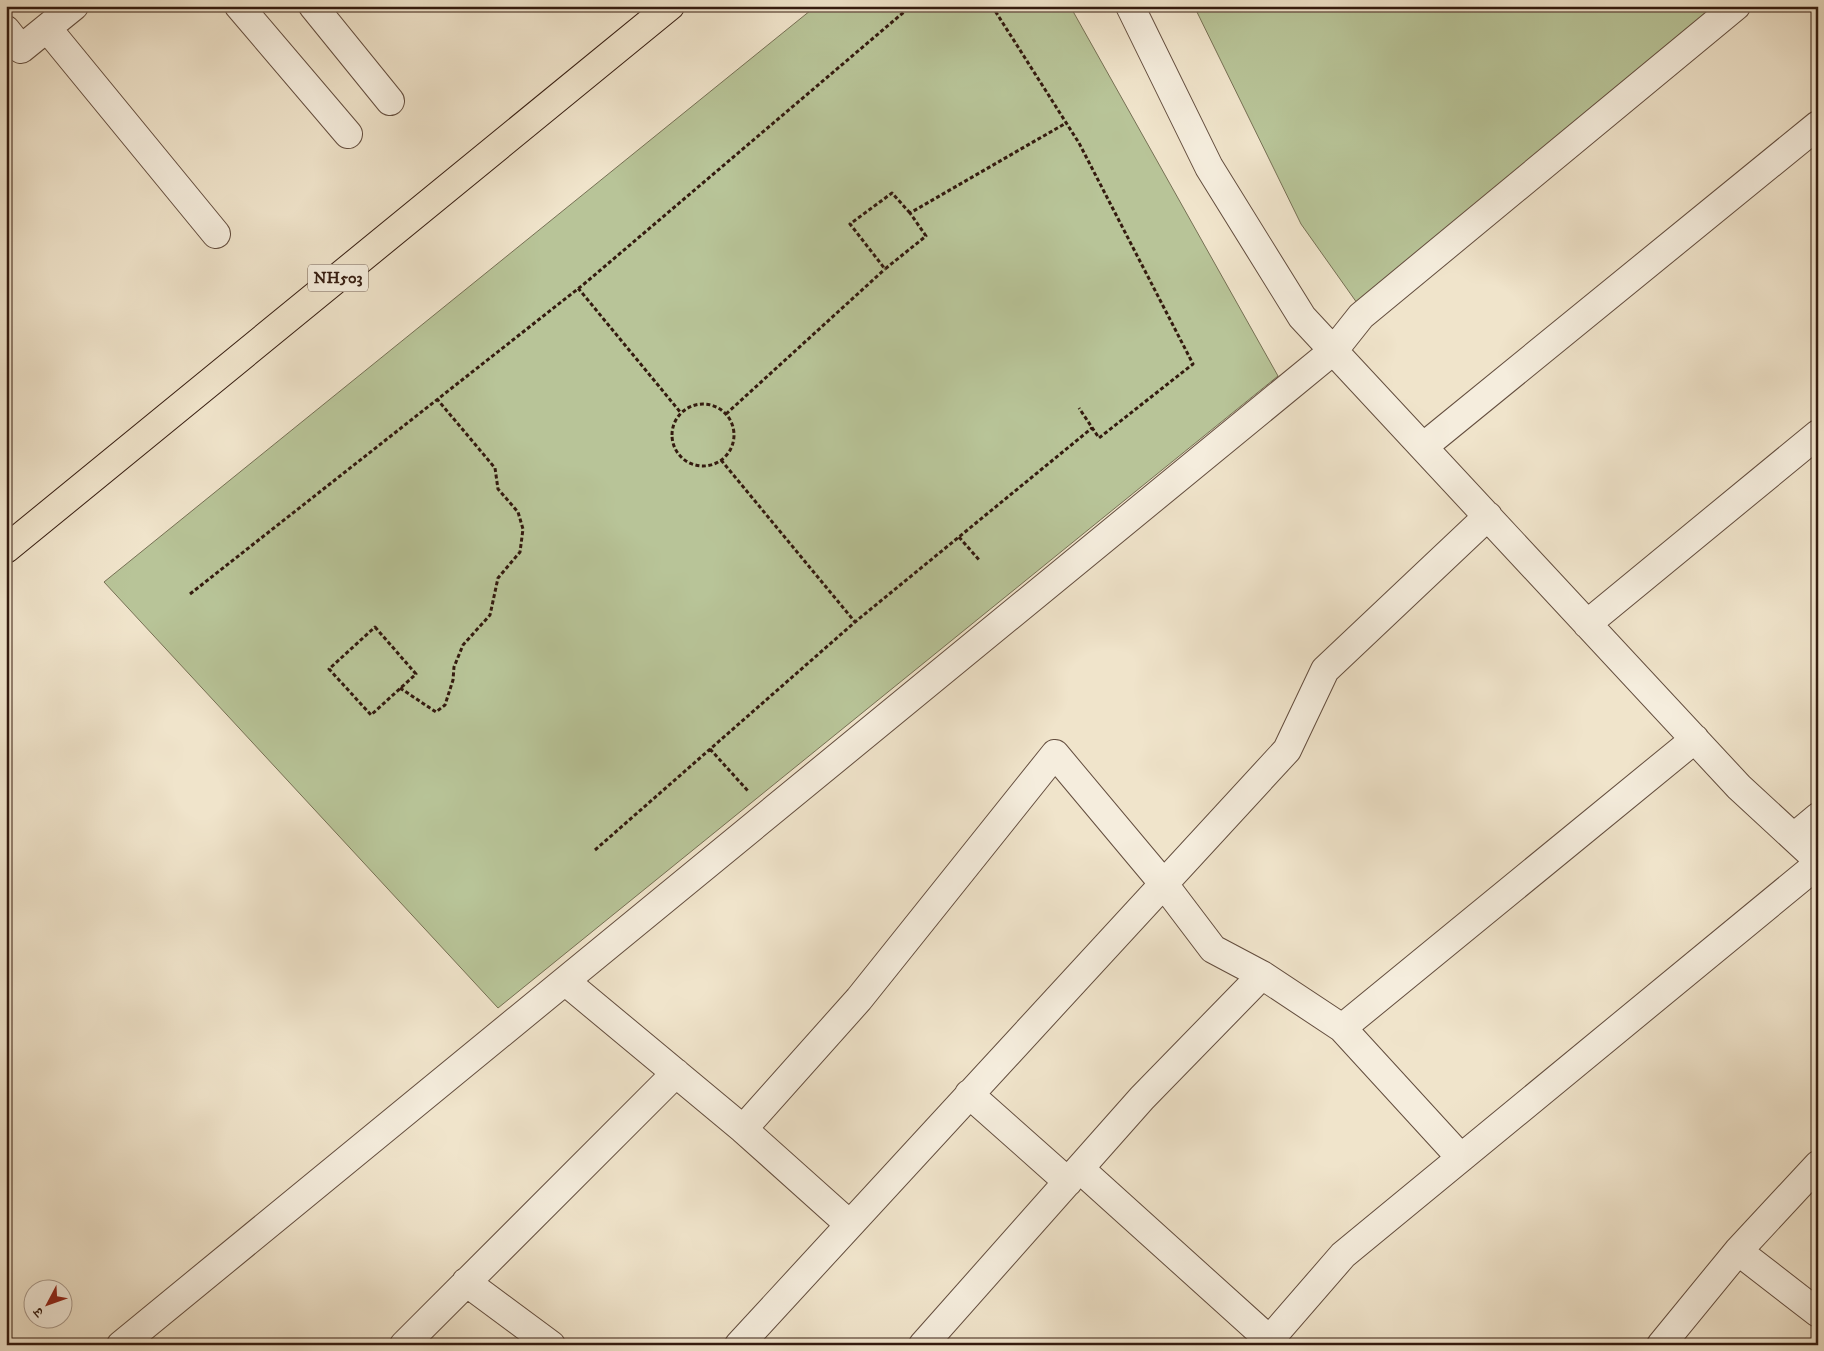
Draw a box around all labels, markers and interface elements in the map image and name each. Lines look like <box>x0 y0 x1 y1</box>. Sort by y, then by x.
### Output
road number: NH503 <box>308 264 368 292</box>
north arrow <box>22 1278 72 1328</box>
text: उ <box>29 1303 49 1321</box>

